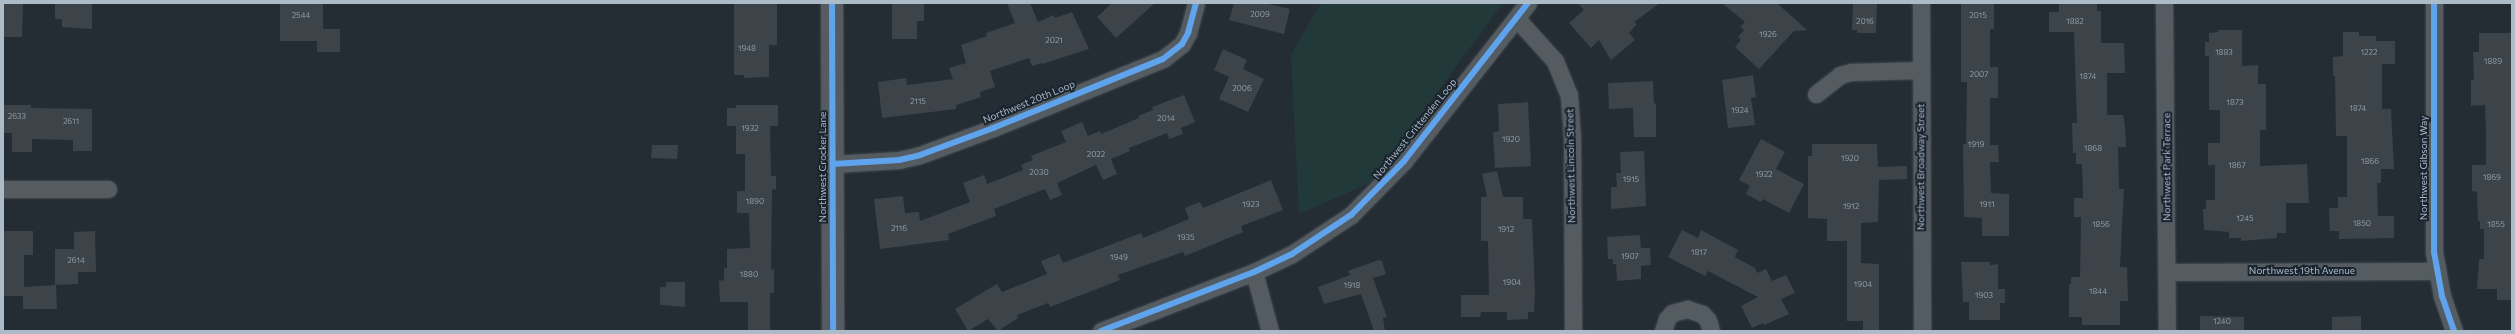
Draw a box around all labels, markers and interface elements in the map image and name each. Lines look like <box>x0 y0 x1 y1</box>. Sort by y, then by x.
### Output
house number: 2009 <box>1250 10 1270 20</box>
house number: 2544 <box>292 11 310 21</box>
house number: 2015 <box>1969 11 1987 21</box>
house number: 2016 <box>1856 17 1874 27</box>
house number: 1882 <box>2066 17 2084 27</box>
house number: 1926 <box>1759 30 1777 40</box>
house number: 2021 <box>1045 36 1063 46</box>
house number: 1948 <box>738 44 756 54</box>
house number: 1883 <box>2215 48 2233 58</box>
house number: 1222 <box>2361 48 2377 58</box>
house number: 1889 <box>2484 57 2502 67</box>
house number: 2007 <box>1969 70 1989 80</box>
house number: 1874 <box>2080 72 2096 82</box>
street label: Northwest Crittenden Loop <box>1371 76 1459 182</box>
street label: Northwest 20th Loop <box>981 78 1077 126</box>
house number: 2006 <box>1232 84 1252 94</box>
house number: 2115 <box>910 97 926 107</box>
house number: 1873 <box>2226 98 2244 108</box>
street label: Northwest Broadway Street <box>1915 104 1927 230</box>
house number: 1874 <box>2350 104 2366 114</box>
house number: 1924 <box>1731 106 1749 116</box>
street label: Northwest Lincoln Street <box>1564 109 1578 223</box>
house number: 2633 <box>8 112 26 122</box>
street label: Northwest Crocker Lane <box>817 112 829 222</box>
street label: Northwest Park Terrace <box>2161 113 2173 221</box>
house number: 2014 <box>1157 114 1175 124</box>
street label: Northwest Gibson Way <box>2418 116 2430 220</box>
house number: 2611 <box>63 117 79 127</box>
house number: 1932 <box>741 124 759 134</box>
house number: 1920 <box>1502 135 1520 145</box>
house number: 1919 <box>1968 140 1984 150</box>
house number: 1868 <box>2084 144 2102 154</box>
house number: 2022 <box>1087 150 1105 160</box>
house number: 1920 <box>1841 154 1859 164</box>
house number: 1866 <box>2361 157 2379 167</box>
house number: 1867 <box>2228 161 2246 171</box>
house number: 2030 <box>1029 168 1049 178</box>
house number: 1922 <box>1755 170 1773 180</box>
house number: 1869 <box>2483 173 2501 183</box>
house number: 1915 <box>1623 175 1639 185</box>
house number: 1890 <box>746 197 764 207</box>
house number: 1923 <box>1242 200 1260 210</box>
house number: 1911 <box>1979 200 1995 210</box>
house number: 1912 <box>1843 202 1859 212</box>
house number: 1245 <box>2236 214 2254 224</box>
house number: 1850 <box>2353 219 2371 229</box>
house number: 1856 <box>2092 220 2110 230</box>
house number: 1855 <box>2487 220 2505 230</box>
house number: 2116 <box>891 224 907 234</box>
house number: 1912 <box>1498 225 1514 235</box>
house number: 1935 <box>1177 233 1195 243</box>
house number: 1817 <box>1691 248 1707 258</box>
house number: 1907 <box>1621 252 1639 262</box>
house number: 1949 <box>1110 253 1128 263</box>
house number: 2614 <box>67 256 85 266</box>
street label: Northwest 19th Avenue <box>2249 265 2355 277</box>
house number: 1880 <box>740 270 758 280</box>
house number: 1904 <box>1503 278 1521 288</box>
house number: 1904 <box>1854 280 1872 290</box>
house number: 1918 <box>1344 281 1360 291</box>
house number: 1844 <box>2089 287 2107 297</box>
house number: 1903 <box>1975 291 1993 301</box>
house number: 1240 <box>2213 317 2231 327</box>

